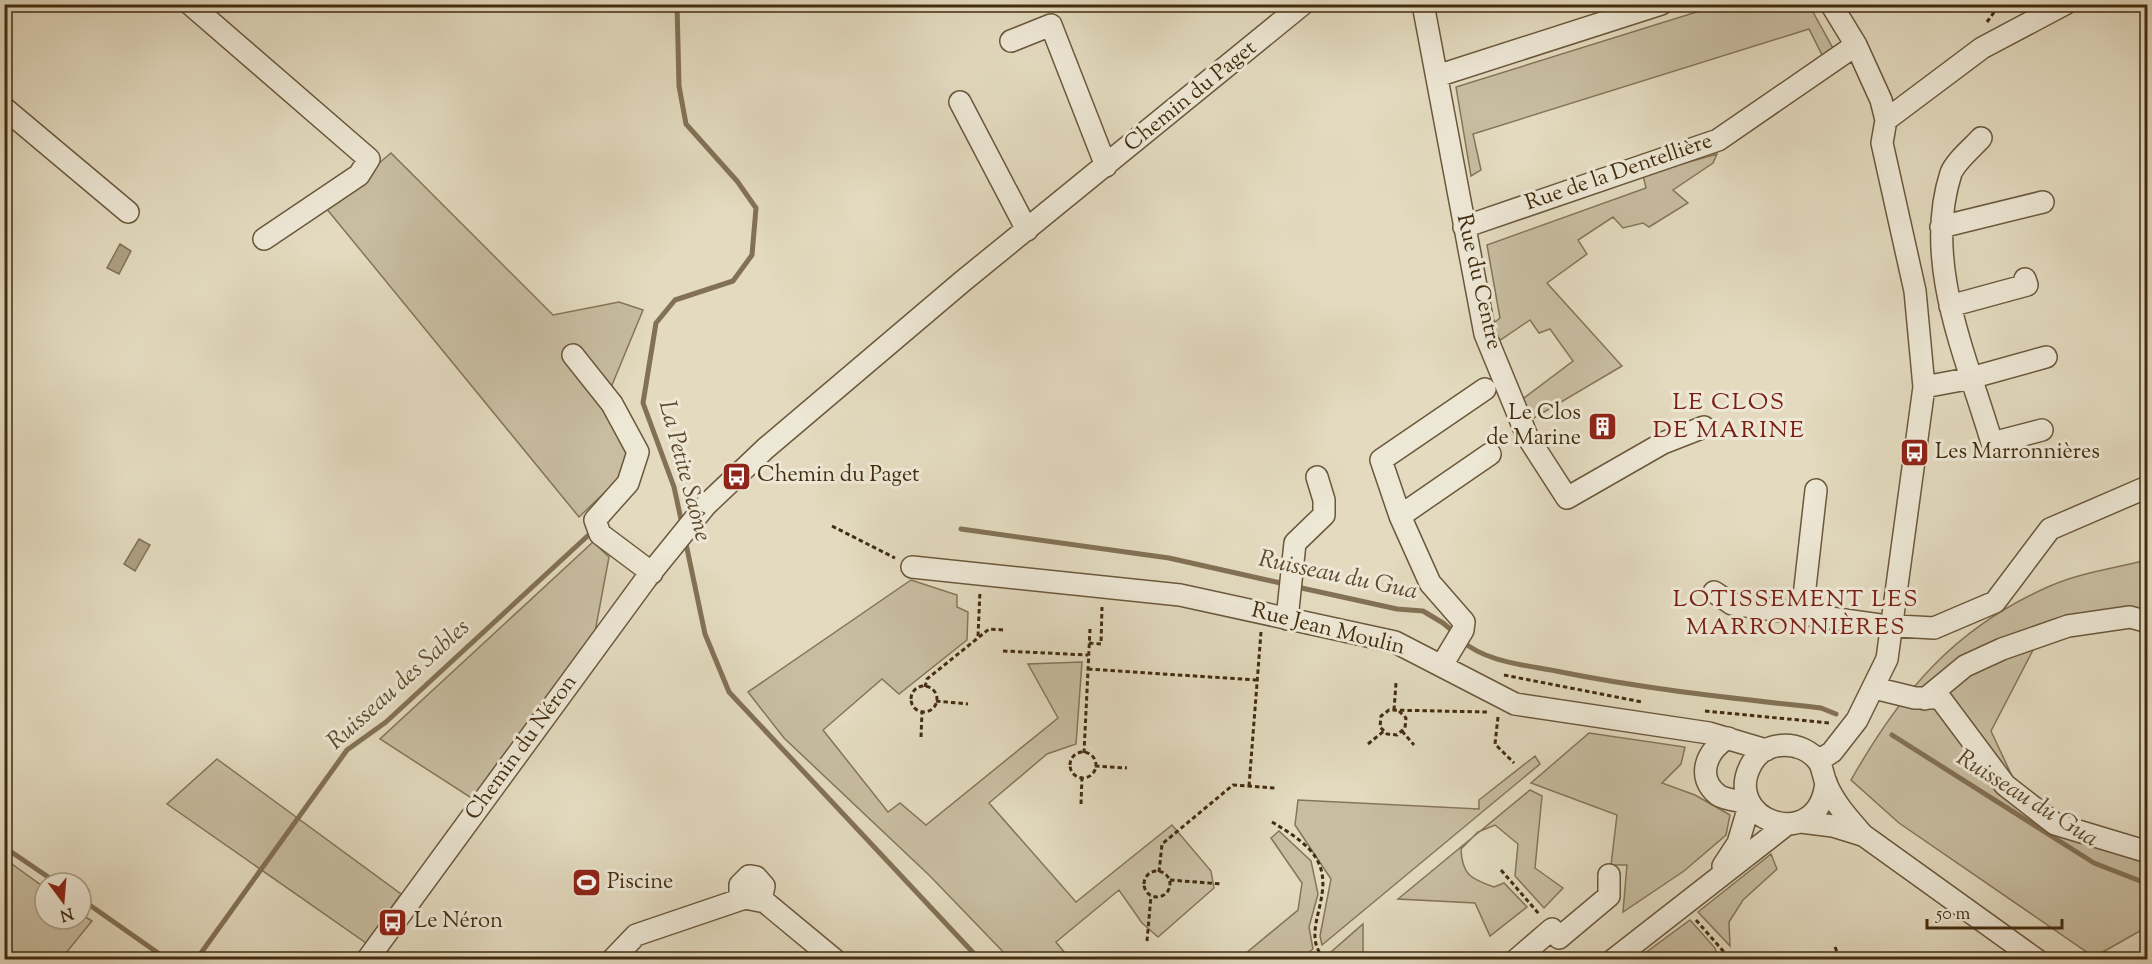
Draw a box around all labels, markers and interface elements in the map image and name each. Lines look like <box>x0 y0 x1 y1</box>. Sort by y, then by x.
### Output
street label: Chemin du Paget <box>1118 33 1265 161</box>
street label: Rue de la Dentellière <box>1521 126 1717 220</box>
street label: Rue du Centre <box>1447 211 1509 353</box>
district label: LE CLOS DE MARINE <box>1653 386 1805 448</box>
water label: La Petite Saône <box>649 397 719 545</box>
place label: Le Clos de Marine <box>1486 398 1581 455</box>
building icon: Le Clos de Marine <box>1586 411 1618 443</box>
bus stop icon: Les Marronnières <box>1898 437 1930 469</box>
place label: Les Marronnières <box>1935 437 2100 469</box>
bus stop icon: Chemin du Paget <box>720 460 752 492</box>
place label: Chemin du Paget <box>757 460 920 492</box>
water label: Ruisseau du Gua <box>1255 543 1421 609</box>
district label: LOTISSEMENT LES MARRONNIÈRES <box>1673 583 1919 645</box>
street label: Rue Jean Moulin <box>1248 595 1408 665</box>
water label: Ruisseau des Sables <box>320 612 478 758</box>
street label: Chemin du Néron <box>458 669 586 827</box>
water label: Ruisseau du Gua <box>1949 742 2105 856</box>
sports icon: Piscine <box>570 867 602 899</box>
place label: Piscine <box>607 867 673 899</box>
north arrow <box>33 871 93 931</box>
scale bar <box>1927 892 2062 930</box>
text: N <box>57 900 76 926</box>
text: 50 m <box>1935 902 1971 928</box>
bus stop icon: Le Néron <box>377 906 409 938</box>
place label: Le Néron <box>414 906 503 938</box>

